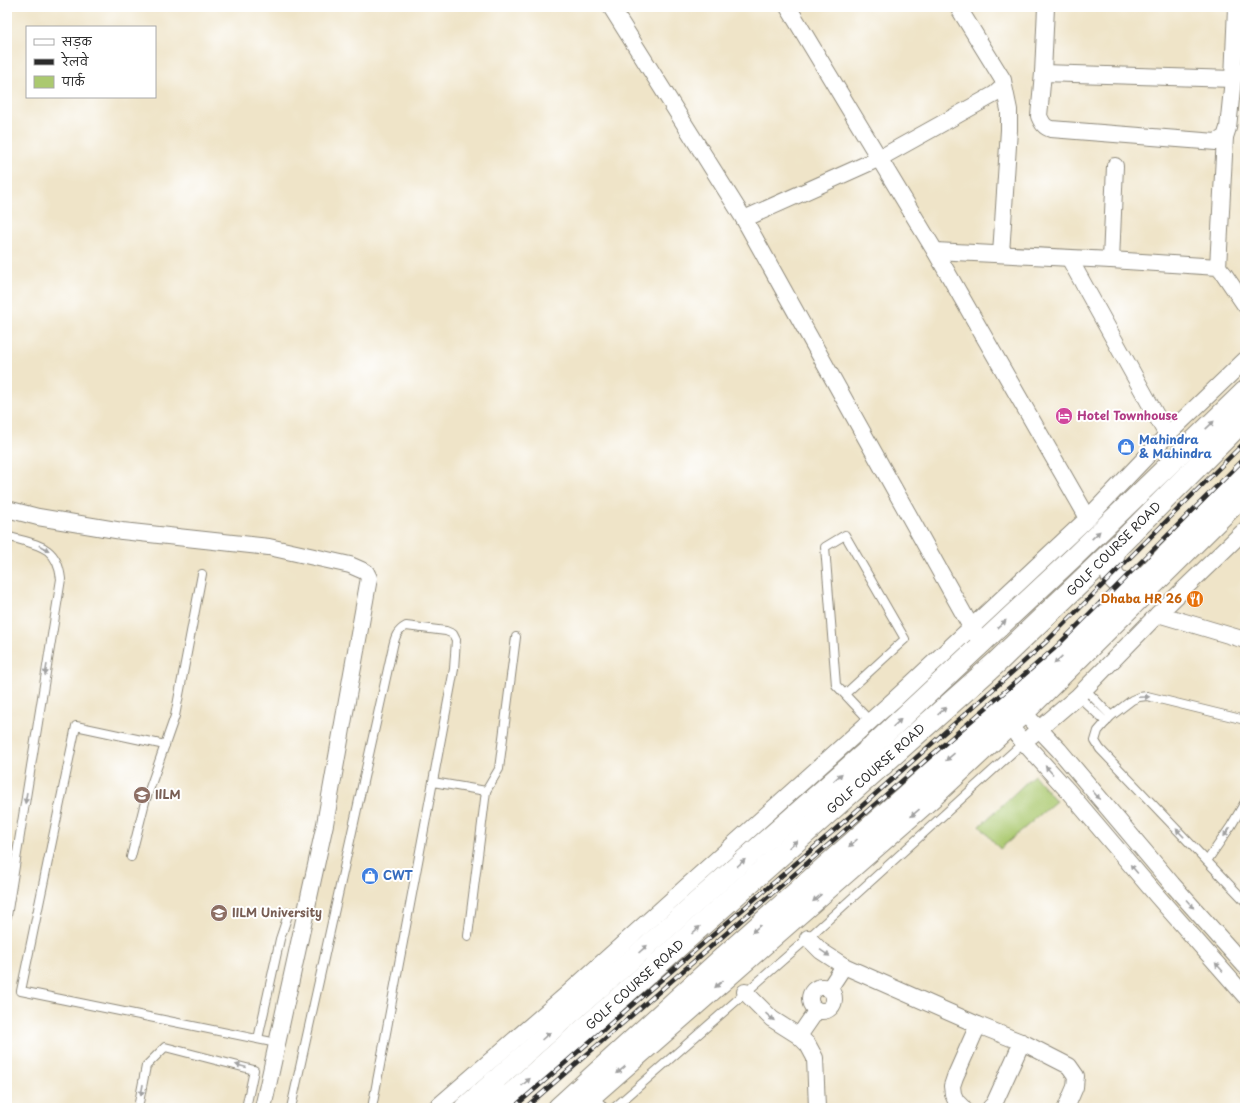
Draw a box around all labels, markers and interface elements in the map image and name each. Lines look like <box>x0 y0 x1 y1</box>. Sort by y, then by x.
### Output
legend <box>26 26 156 98</box>
text: सड़क <box>61 32 93 50</box>
text: रेलवे <box>60 51 89 70</box>
text: पार्क <box>61 72 86 90</box>
hotel icon: Hotel Townhouse <box>1054 406 1074 426</box>
place label: Hotel Townhouse <box>1077 406 1178 424</box>
one-way arrow <box>1205 420 1215 430</box>
place label: Mahindra & Mahindra <box>1139 430 1212 462</box>
shop icon: Mahindra & Mahindra <box>1116 437 1136 457</box>
street label: GOLF COURSE ROAD <box>1062 497 1165 600</box>
one-way arrow <box>1091 530 1101 539</box>
one-way arrow <box>38 545 50 551</box>
place label: Dhaba HR 26 <box>1101 589 1182 607</box>
restaurant icon: Dhaba HR 26 <box>1185 589 1205 609</box>
one-way arrow <box>997 619 1007 629</box>
one-way arrow <box>1052 656 1063 665</box>
one-way arrow <box>43 664 49 676</box>
one-way arrow <box>1138 694 1151 700</box>
one-way arrow <box>937 706 947 716</box>
one-way arrow <box>892 718 902 728</box>
street label: GOLF COURSE ROAD <box>822 719 929 818</box>
one-way arrow <box>945 752 956 761</box>
one-way arrow <box>1044 765 1054 775</box>
one-way arrow <box>833 772 843 782</box>
school or university icon: IILM <box>132 785 152 805</box>
place label: IILM <box>155 785 181 803</box>
one-way arrow <box>1092 789 1101 800</box>
one-way arrow <box>23 792 29 804</box>
one-way arrow <box>910 808 920 818</box>
one-way arrow <box>1223 827 1231 837</box>
one-way arrow <box>1175 828 1185 838</box>
one-way arrow <box>848 838 858 848</box>
one-way arrow <box>787 839 798 848</box>
one-way arrow <box>735 859 746 868</box>
one-way arrow <box>1129 863 1138 874</box>
shop icon: CWT <box>360 866 380 886</box>
place label: CWT <box>383 866 414 884</box>
one-way arrow <box>812 894 823 903</box>
one-way arrow <box>1185 899 1194 909</box>
school or university icon: IILM University <box>209 903 229 923</box>
place label: IILM University <box>232 903 322 921</box>
one-way arrow <box>751 925 761 934</box>
one-way arrow <box>690 926 701 935</box>
street label: GOLF COURSE ROAD <box>581 935 688 1034</box>
one-way arrow <box>638 945 648 954</box>
one-way arrow <box>819 949 830 957</box>
one-way arrow <box>1214 962 1224 972</box>
one-way arrow <box>715 979 724 988</box>
one-way arrow <box>765 1012 776 1021</box>
one-way arrow <box>541 1031 551 1040</box>
one-way arrow <box>235 1063 247 1069</box>
one-way arrow <box>616 1065 627 1074</box>
one-way arrow <box>520 1078 531 1087</box>
one-way arrow <box>138 1084 144 1096</box>

